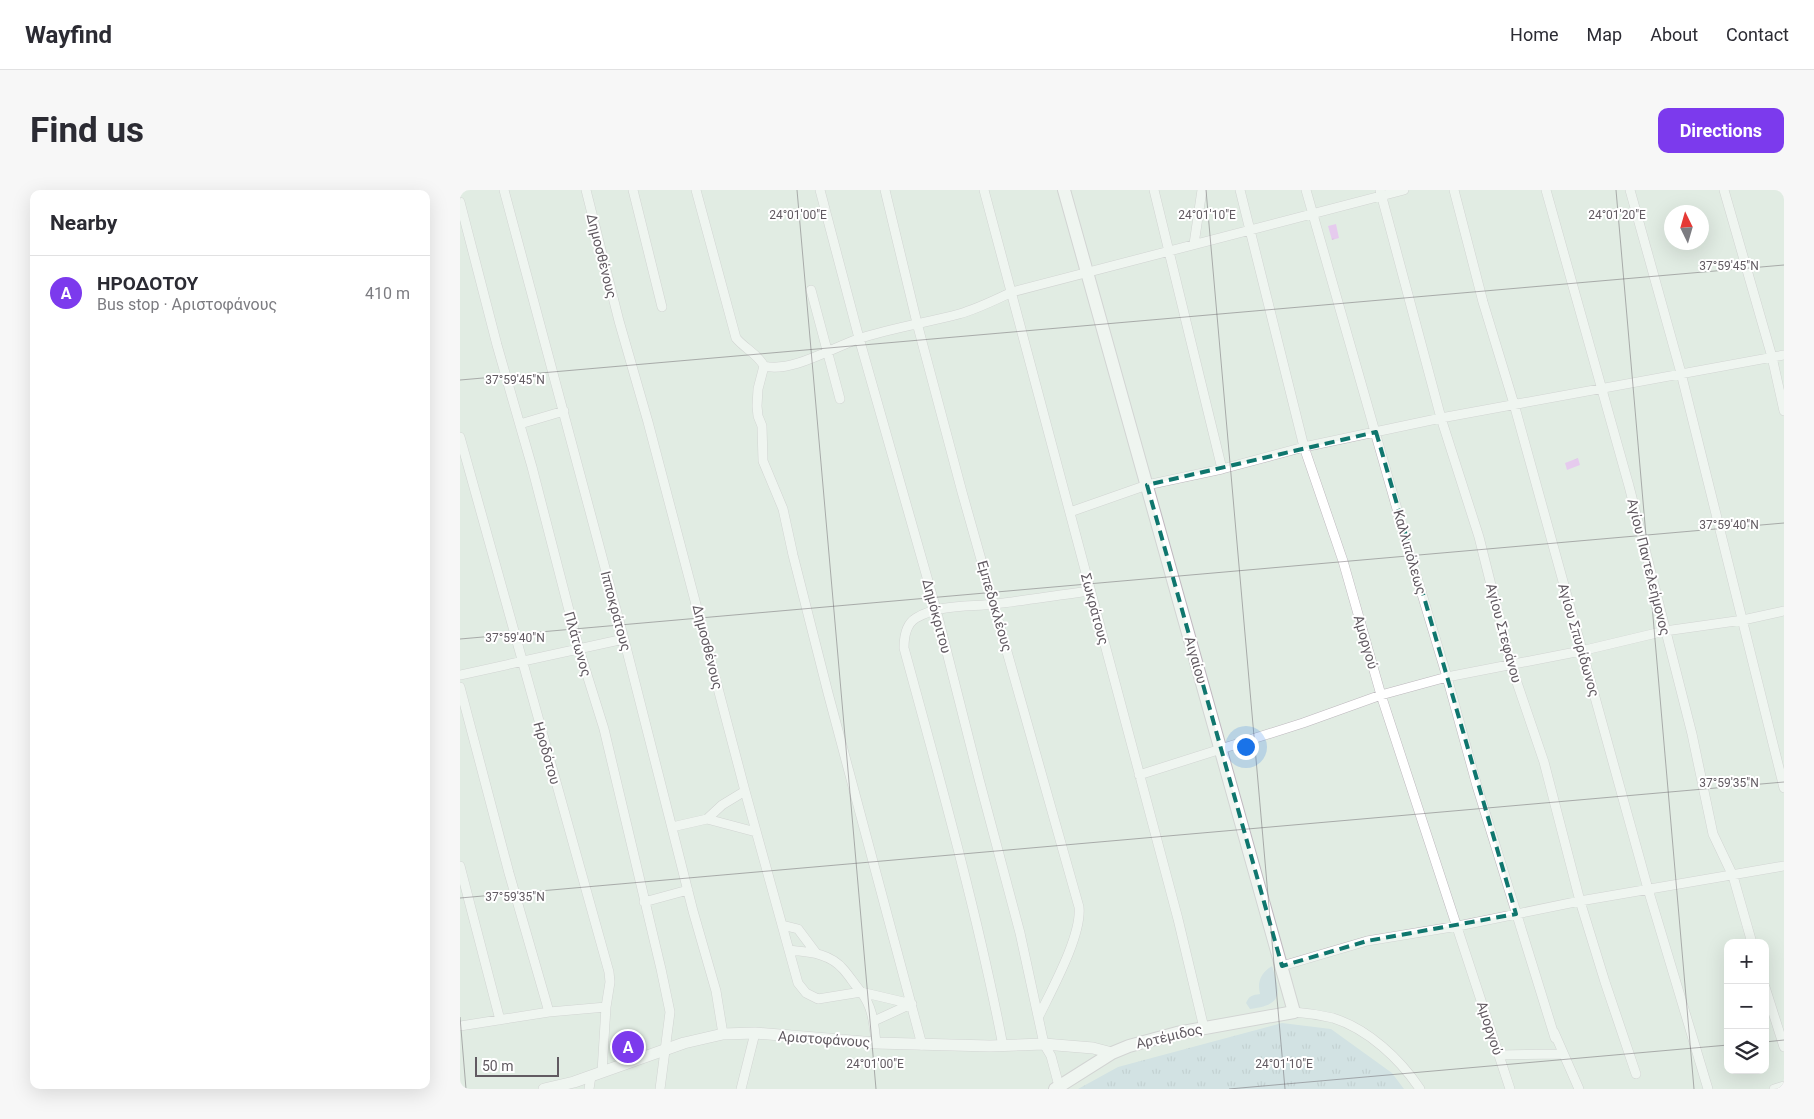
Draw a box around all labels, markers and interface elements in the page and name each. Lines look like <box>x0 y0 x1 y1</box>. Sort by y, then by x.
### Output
text: Wayfind <box>25 21 112 49</box>
text: Home <box>1510 24 1559 45</box>
text: Map <box>1587 24 1622 45</box>
text: About <box>1650 24 1698 45</box>
text: Contact <box>1726 24 1789 45</box>
button: Directions <box>1658 108 1784 153</box>
text: Find us <box>30 110 144 151</box>
north arrow <box>1664 205 1709 250</box>
text: 24°01'00"E <box>769 208 827 222</box>
text: 24°01'10"E <box>1178 208 1236 222</box>
text: 24°01'20"E <box>1588 208 1646 222</box>
text: Nearby <box>50 211 117 235</box>
street label: Δημοσθένους <box>584 212 620 300</box>
text: 37°59'45"N <box>1699 259 1759 273</box>
text: ΗΡΟΔΟΤΟΥ <box>97 272 198 295</box>
text: A <box>61 284 71 303</box>
text: 410 m <box>365 284 410 303</box>
text: Bus stop · Αριστοφάνους <box>97 295 277 314</box>
text: 37°59'45"N <box>485 373 545 387</box>
street label: Αγίου Παντελεήμονος <box>1624 497 1674 637</box>
street label: Καλλιπόλεως <box>1390 508 1430 596</box>
text: 37°59'40"N <box>1699 518 1759 532</box>
street label: Εμπεδοκλέους <box>974 559 1016 653</box>
street label: Ιπποκράτους <box>598 569 634 653</box>
street label: Σωκράτους <box>1078 571 1112 647</box>
street label: Δημόκριτου <box>919 577 955 655</box>
street label: Αγίου Στεφάνου <box>1482 581 1525 685</box>
street label: Αγίου Σπυρίδωνος <box>1555 581 1603 699</box>
street label: Δημοσθένους <box>690 603 726 691</box>
street label: Πλάτωνος <box>561 610 595 678</box>
street label: Αμοργού <box>1351 613 1381 671</box>
text: 37°59'40"N <box>485 631 545 645</box>
street label: Αιγαίου <box>1182 635 1210 685</box>
street label: Ηροδότου <box>530 720 564 786</box>
your location <box>1233 734 1259 760</box>
text: 37°59'35"N <box>1699 776 1759 790</box>
text: 37°59'35"N <box>485 890 545 904</box>
map controls <box>1724 939 1769 1074</box>
button: + <box>1724 939 1769 984</box>
button: − <box>1724 984 1769 1029</box>
street label: Αμοργού <box>1474 999 1506 1057</box>
street label: Αρτέμιδος <box>1134 1021 1204 1051</box>
pin: A <box>612 1028 644 1066</box>
street label: Αριστοφάνους <box>777 1028 871 1051</box>
button: layers <box>1724 1029 1769 1074</box>
scale bar <box>475 1054 559 1077</box>
text: 24°01'00"E <box>846 1057 904 1071</box>
text: 24°01'10"E <box>1255 1057 1313 1071</box>
text: 50 m <box>482 1058 514 1074</box>

